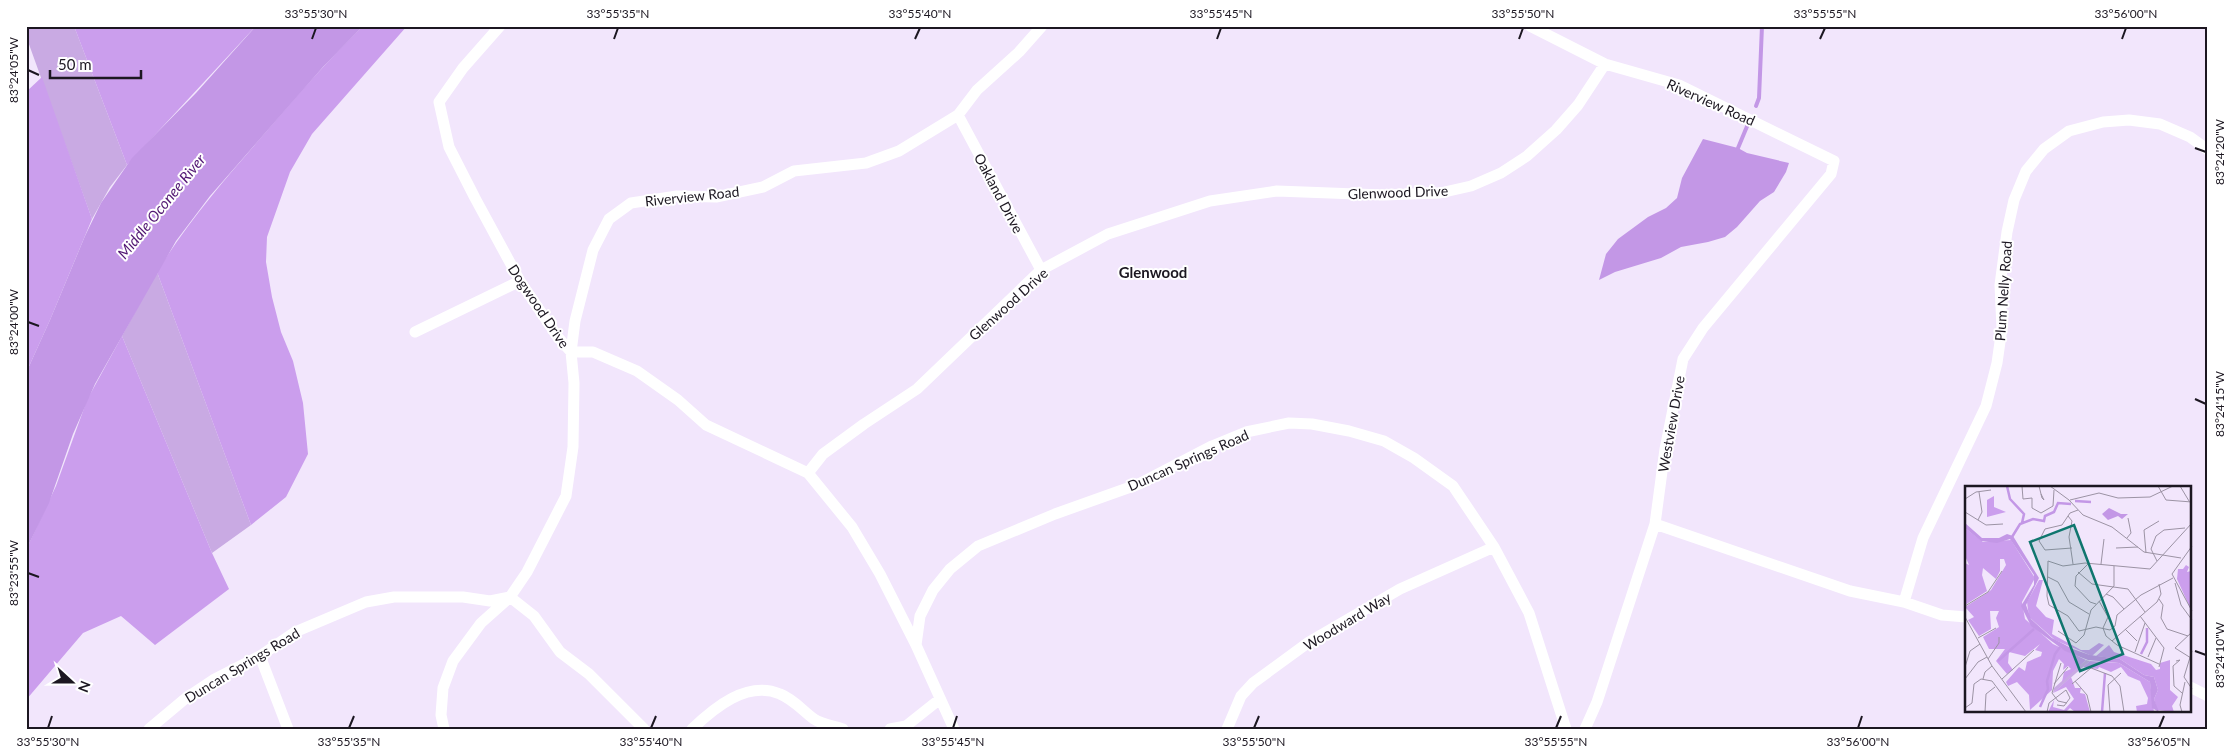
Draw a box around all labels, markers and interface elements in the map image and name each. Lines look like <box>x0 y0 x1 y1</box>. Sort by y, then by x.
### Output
text: 33°55'30"N <box>285 6 347 21</box>
text: 33°55'35"N <box>587 6 649 21</box>
text: 33°55'40"N <box>889 6 951 21</box>
text: 33°55'45"N <box>1190 6 1252 21</box>
text: 33°55'50"N <box>1492 6 1554 21</box>
text: 33°55'55"N <box>1794 6 1856 21</box>
text: 33°56'00"N <box>2095 6 2157 21</box>
text: 83°24'05"W <box>6 36 21 103</box>
scale bar <box>50 48 141 80</box>
text: 50 m <box>58 55 92 73</box>
street label: Riverview Road <box>1664 75 1758 129</box>
text: 83°24'20"W <box>2212 118 2227 185</box>
water label: Middle Oconee River <box>113 150 209 262</box>
street label: Oakland Drive <box>971 150 1027 236</box>
street label: Glenwood Drive <box>1348 182 1448 202</box>
street label: Riverview Road <box>644 183 740 209</box>
street label: Plum Nelly Road <box>1991 240 2015 342</box>
street label: Dogwood Drive <box>505 261 573 351</box>
district label: Glenwood <box>1119 263 1187 281</box>
street label: Glenwood Drive <box>965 264 1051 344</box>
text: 83°24'00"W <box>6 288 21 355</box>
text: 83°24'15"W <box>2212 370 2227 437</box>
street label: Westview Drive <box>1654 374 1688 474</box>
street label: Duncan Springs Road <box>1125 426 1251 494</box>
inset map <box>1965 486 2192 712</box>
text: 83°23'55"W <box>6 539 21 606</box>
street label: Woodward Way <box>1300 588 1394 654</box>
text: 83°24'10"W <box>2212 621 2227 688</box>
street label: Duncan Springs Road <box>182 624 302 706</box>
north arrow <box>48 658 98 708</box>
text: N <box>75 679 94 695</box>
text: 33°55'30"N <box>17 734 79 749</box>
text: 33°55'35"N <box>318 734 380 749</box>
text: 33°55'40"N <box>620 734 682 749</box>
text: 33°55'45"N <box>922 734 984 749</box>
text: 33°55'50"N <box>1223 734 1285 749</box>
text: 33°55'55"N <box>1525 734 1587 749</box>
text: 33°56'00"N <box>1827 734 1889 749</box>
text: 33°56'05"N <box>2128 734 2190 749</box>

